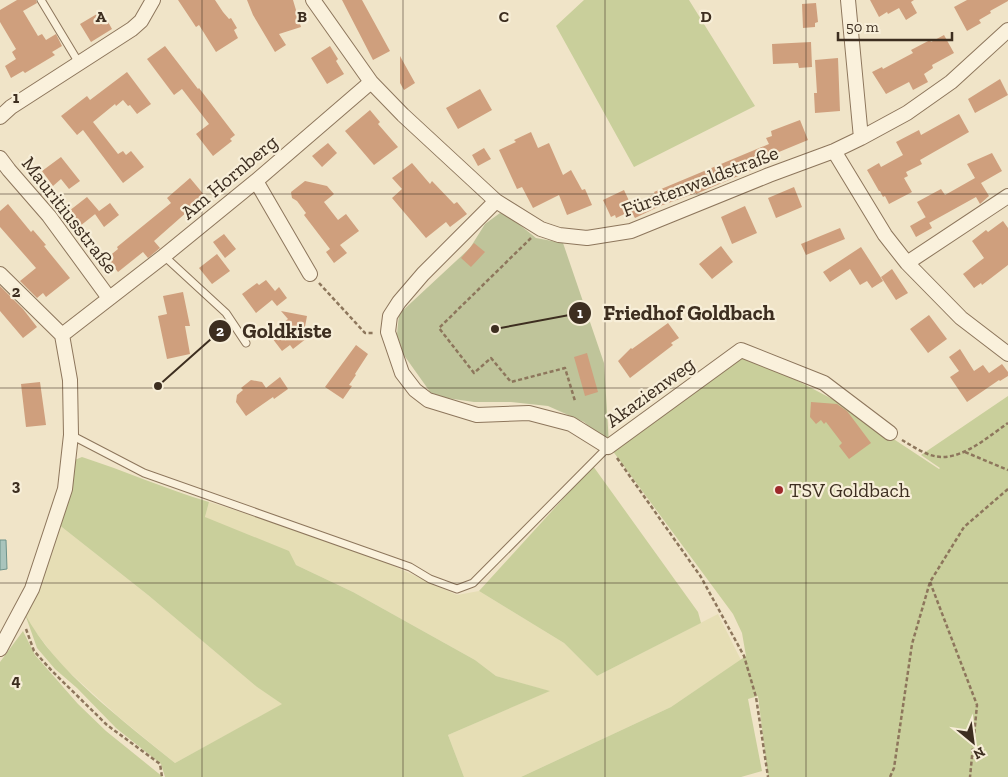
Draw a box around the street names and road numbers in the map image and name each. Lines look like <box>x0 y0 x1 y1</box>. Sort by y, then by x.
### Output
street label: Am Hornberg <box>176 130 282 224</box>
street label: Fürstenwaldstraße <box>618 140 782 222</box>
street label: Mauritiusstraße <box>17 152 123 278</box>
street label: Akazienweg <box>601 352 699 432</box>

